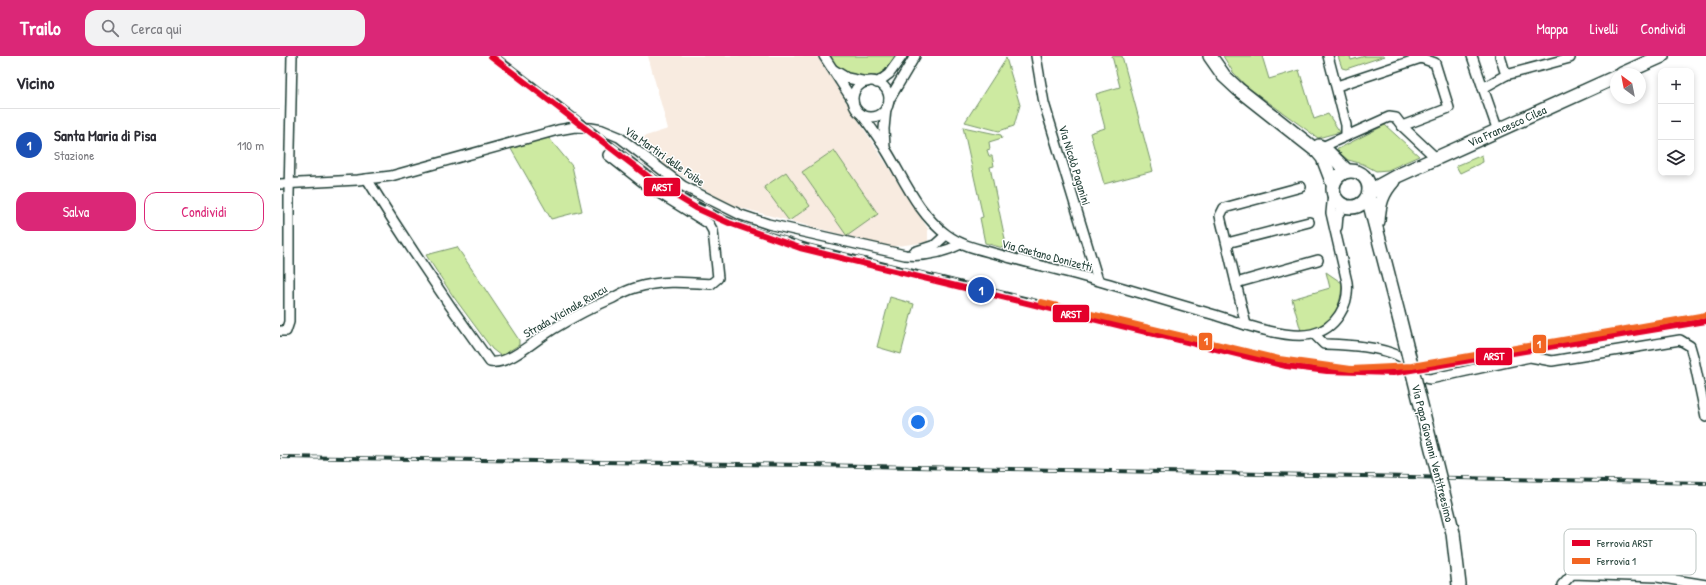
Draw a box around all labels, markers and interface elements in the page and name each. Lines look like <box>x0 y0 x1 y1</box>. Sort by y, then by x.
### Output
search box <box>85 10 365 46</box>
text: Trailo <box>20 15 61 41</box>
icon: search <box>99 17 121 39</box>
text: Cerca qui <box>131 18 182 39</box>
text: Mappa <box>1536 19 1568 38</box>
text: Livelli <box>1590 19 1618 38</box>
text: Condividi <box>1640 19 1686 38</box>
north arrow <box>1610 68 1646 104</box>
map controls <box>1658 68 1694 176</box>
button: + <box>1658 68 1694 104</box>
text: Vicino <box>16 71 54 94</box>
street label: Via Francesco Cilea <box>1465 101 1549 151</box>
button: − <box>1658 104 1694 140</box>
street label: Via Martiri delle Foibe <box>622 122 709 190</box>
street label: Via Nicolò Paganini <box>1055 123 1095 207</box>
text: Santa Maria di Pisa <box>54 125 156 146</box>
text: 1 <box>27 136 31 154</box>
text: 110 m <box>237 136 264 154</box>
button: layers <box>1658 140 1694 176</box>
text: Stazione <box>54 146 94 164</box>
line badge: ARST <box>643 177 681 197</box>
text: ARST <box>652 180 673 194</box>
button: Salva <box>16 192 136 231</box>
button: Condividi <box>144 192 264 231</box>
street label: Via Gaetano Donizetti <box>1000 235 1094 275</box>
pin: 1 <box>968 275 994 305</box>
street label: Strada Vicinale Runcu <box>520 280 610 342</box>
line badge: ARST <box>1052 304 1090 323</box>
text: ARST <box>1061 307 1082 321</box>
line badge: 1 <box>1198 332 1213 351</box>
text: 1 <box>1204 334 1208 348</box>
line badge: 1 <box>1532 334 1547 354</box>
text: 1 <box>1537 337 1541 351</box>
line badge: ARST <box>1475 347 1513 366</box>
text: ARST <box>1484 349 1505 363</box>
street label: Via Papa Giovanni Ventitreesimo <box>1408 382 1458 524</box>
your location <box>908 412 928 432</box>
legend <box>1564 529 1696 575</box>
text: Ferrovia ARST <box>1596 536 1654 550</box>
text: Ferrovia 1 <box>1596 554 1636 568</box>

